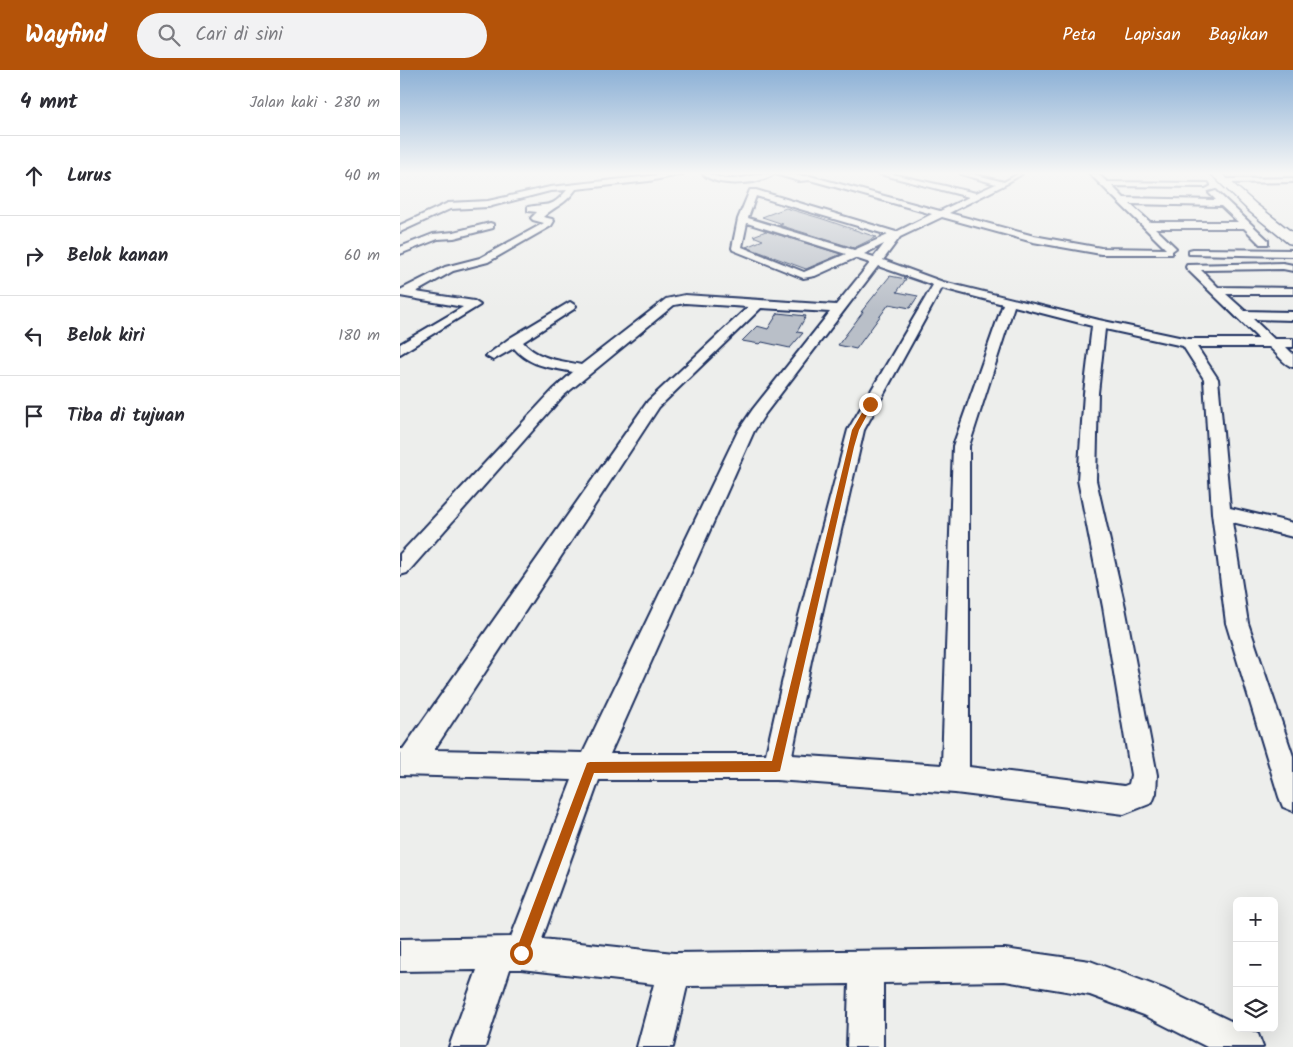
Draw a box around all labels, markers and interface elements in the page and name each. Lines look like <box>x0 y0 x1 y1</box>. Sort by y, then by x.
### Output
search box <box>137 13 487 58</box>
text: Wayfind <box>25 16 107 55</box>
text: Cari di sini <box>195 20 283 50</box>
icon: search <box>155 21 183 49</box>
text: Peta <box>1063 21 1096 50</box>
text: Lapisan <box>1124 21 1181 50</box>
text: Bagikan <box>1209 21 1268 50</box>
text: 4 mnt <box>20 86 78 119</box>
text: Jalan kaki · 280 m <box>250 90 380 115</box>
text: Lurus <box>67 161 112 191</box>
icon: ahead <box>20 162 48 190</box>
text: 40 m <box>344 163 380 188</box>
text: Belok kanan <box>67 241 168 271</box>
icon: right <box>20 242 48 270</box>
text: 60 m <box>344 243 380 268</box>
text: Belok kiri <box>67 321 145 351</box>
icon: left <box>20 322 48 350</box>
text: 180 m <box>338 323 380 348</box>
route end <box>859 393 882 416</box>
text: Tiba di tujuan <box>67 401 185 431</box>
icon: arrive <box>20 402 48 430</box>
map controls <box>1233 897 1278 1032</box>
button: + <box>1233 897 1278 942</box>
route start <box>510 942 533 965</box>
button: − <box>1233 942 1278 987</box>
button: layers <box>1233 987 1278 1032</box>

